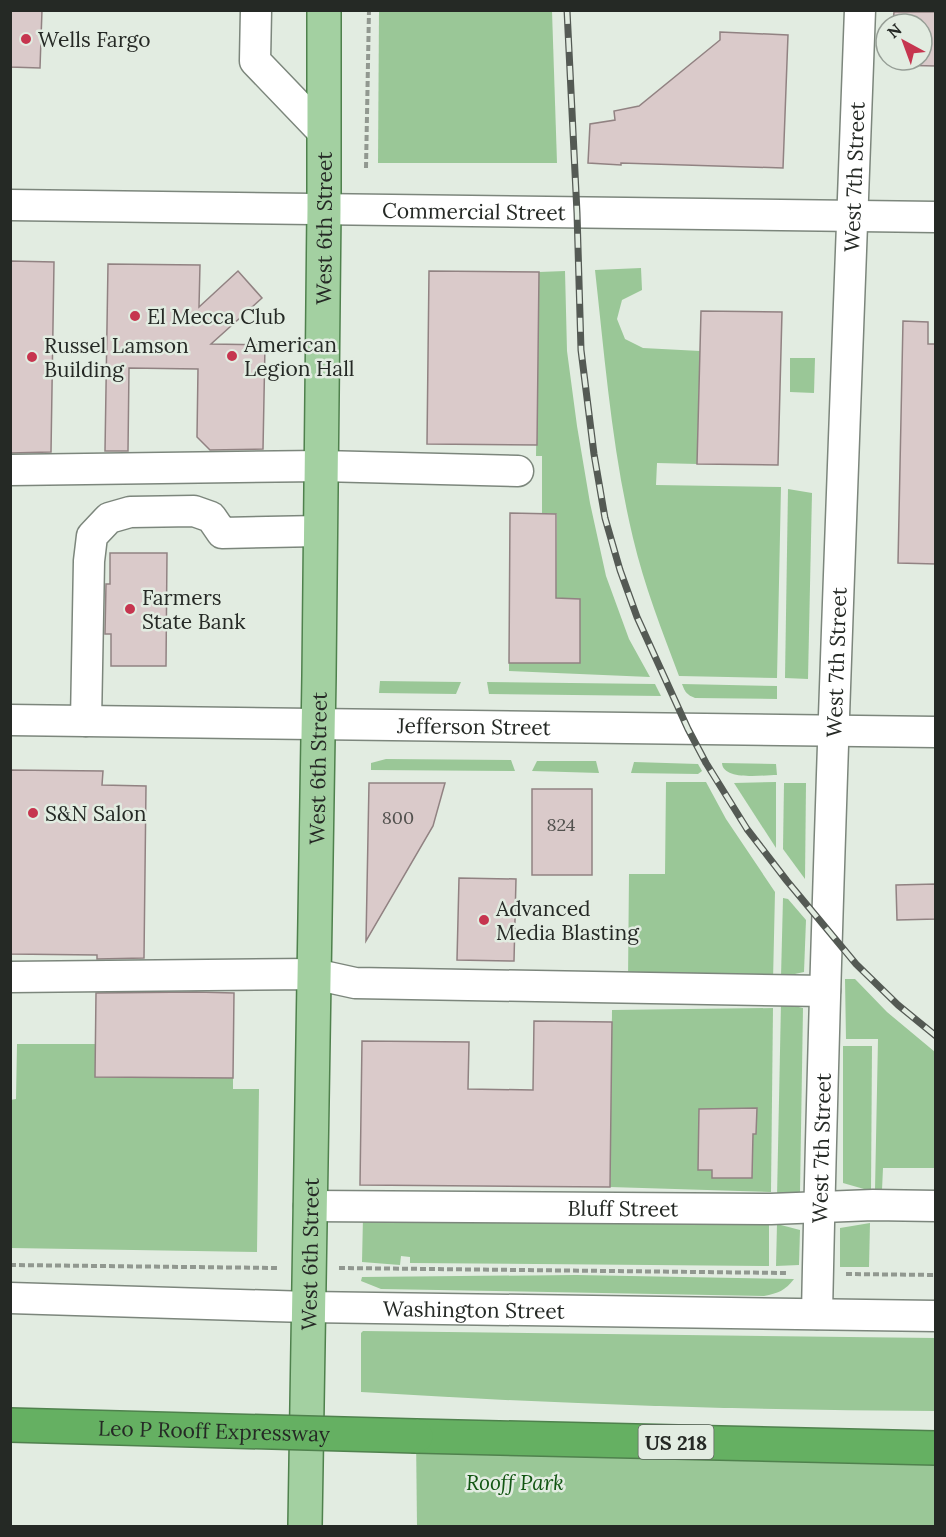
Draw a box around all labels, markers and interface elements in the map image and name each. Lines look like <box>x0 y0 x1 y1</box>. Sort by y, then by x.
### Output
north arrow <box>874 12 934 72</box>
text: N <box>883 19 905 42</box>
place label: Wells Fargo <box>38 26 150 53</box>
marker: Wells Fargo <box>19 32 33 46</box>
street label: West 7th Street <box>837 100 870 252</box>
street label: West 6th Street <box>309 151 338 305</box>
street label: Commercial Street <box>382 196 567 226</box>
place label: El Mecca Club <box>147 303 285 330</box>
marker: El Mecca Club <box>128 309 142 323</box>
place label: American Legion Hall <box>243 331 355 382</box>
place label: Russel Lamson Building <box>44 332 189 383</box>
marker: American Legion Hall <box>225 349 239 363</box>
marker: Russel Lamson Building <box>25 350 39 364</box>
place label: Farmers State Bank <box>142 584 246 635</box>
street label: West 7th Street <box>820 586 852 738</box>
marker: Farmers State Bank <box>123 602 137 616</box>
street label: West 6th Street <box>303 691 332 845</box>
street label: Jefferson Street <box>396 712 552 741</box>
place label: S&N Salon <box>45 800 147 827</box>
marker: S&N Salon <box>26 806 40 820</box>
house number: 800 <box>382 806 414 829</box>
house number: 824 <box>546 813 576 836</box>
place label: Advanced Media Blasting <box>495 895 639 946</box>
marker: Advanced Media Blasting <box>477 913 491 927</box>
street label: West 7th Street <box>806 1072 836 1224</box>
street label: West 6th Street <box>295 1177 324 1331</box>
street label: Bluff Street <box>568 1194 679 1222</box>
street label: Washington Street <box>383 1295 566 1324</box>
street label: Leo P Rooff Expressway <box>98 1414 330 1447</box>
road number: US 218 <box>638 1425 714 1459</box>
park label: Rooff Park <box>466 1469 564 1496</box>

